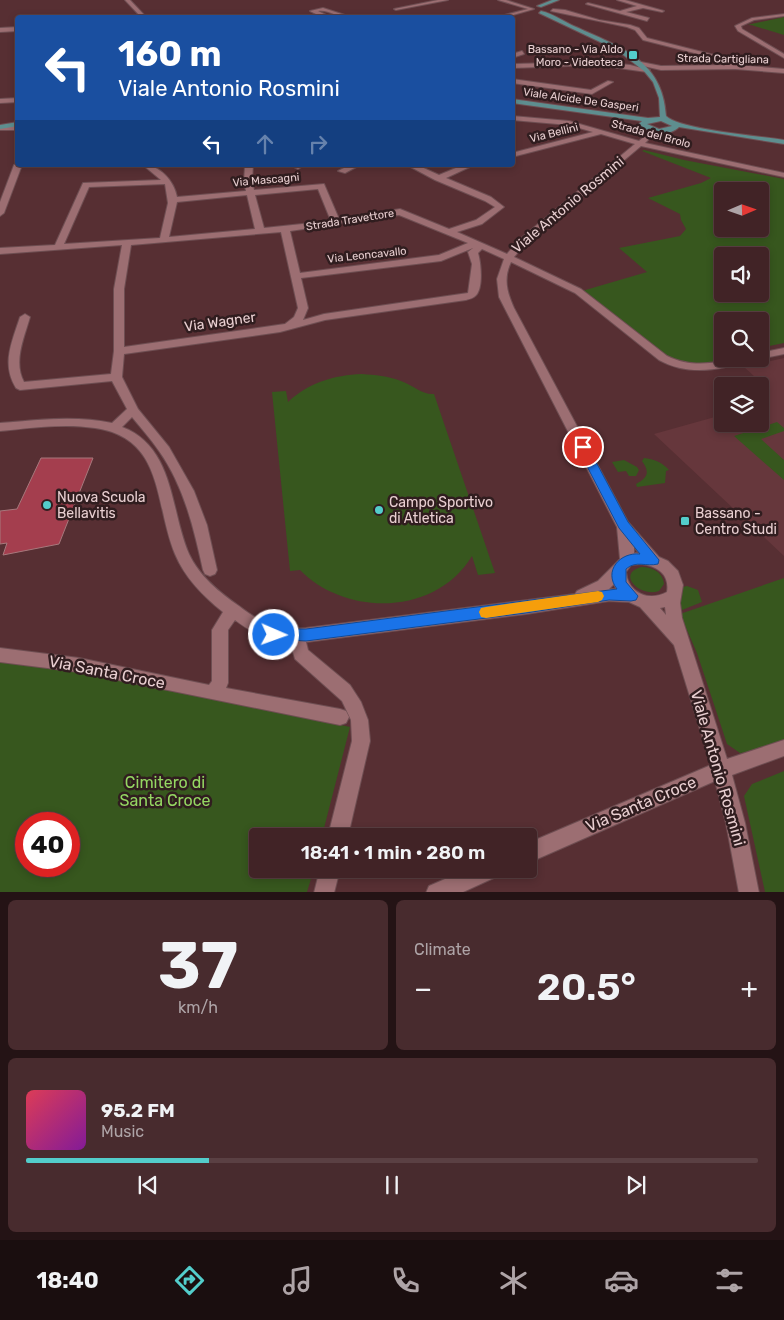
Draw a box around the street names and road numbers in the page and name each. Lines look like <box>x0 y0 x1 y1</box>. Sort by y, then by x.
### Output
street label: Strada Cartigliana <box>677 52 769 66</box>
street label: Viale Alcide De Gasperi <box>522 85 640 115</box>
street label: Strada del Brolo <box>610 117 692 151</box>
street label: Via Bellini <box>528 121 580 145</box>
street label: Viale Antonio Rosmini <box>508 153 628 257</box>
street label: Via Mascagni <box>232 171 300 189</box>
street label: Strada Travettore <box>305 207 395 233</box>
street label: Via Leoncavallo <box>327 244 407 266</box>
street label: Via Wagner <box>183 308 258 335</box>
street label: Via Santa Croce <box>47 651 167 693</box>
street label: Viale Antonio Rosmini <box>687 688 749 848</box>
street label: Via Santa Croce <box>583 772 699 836</box>

